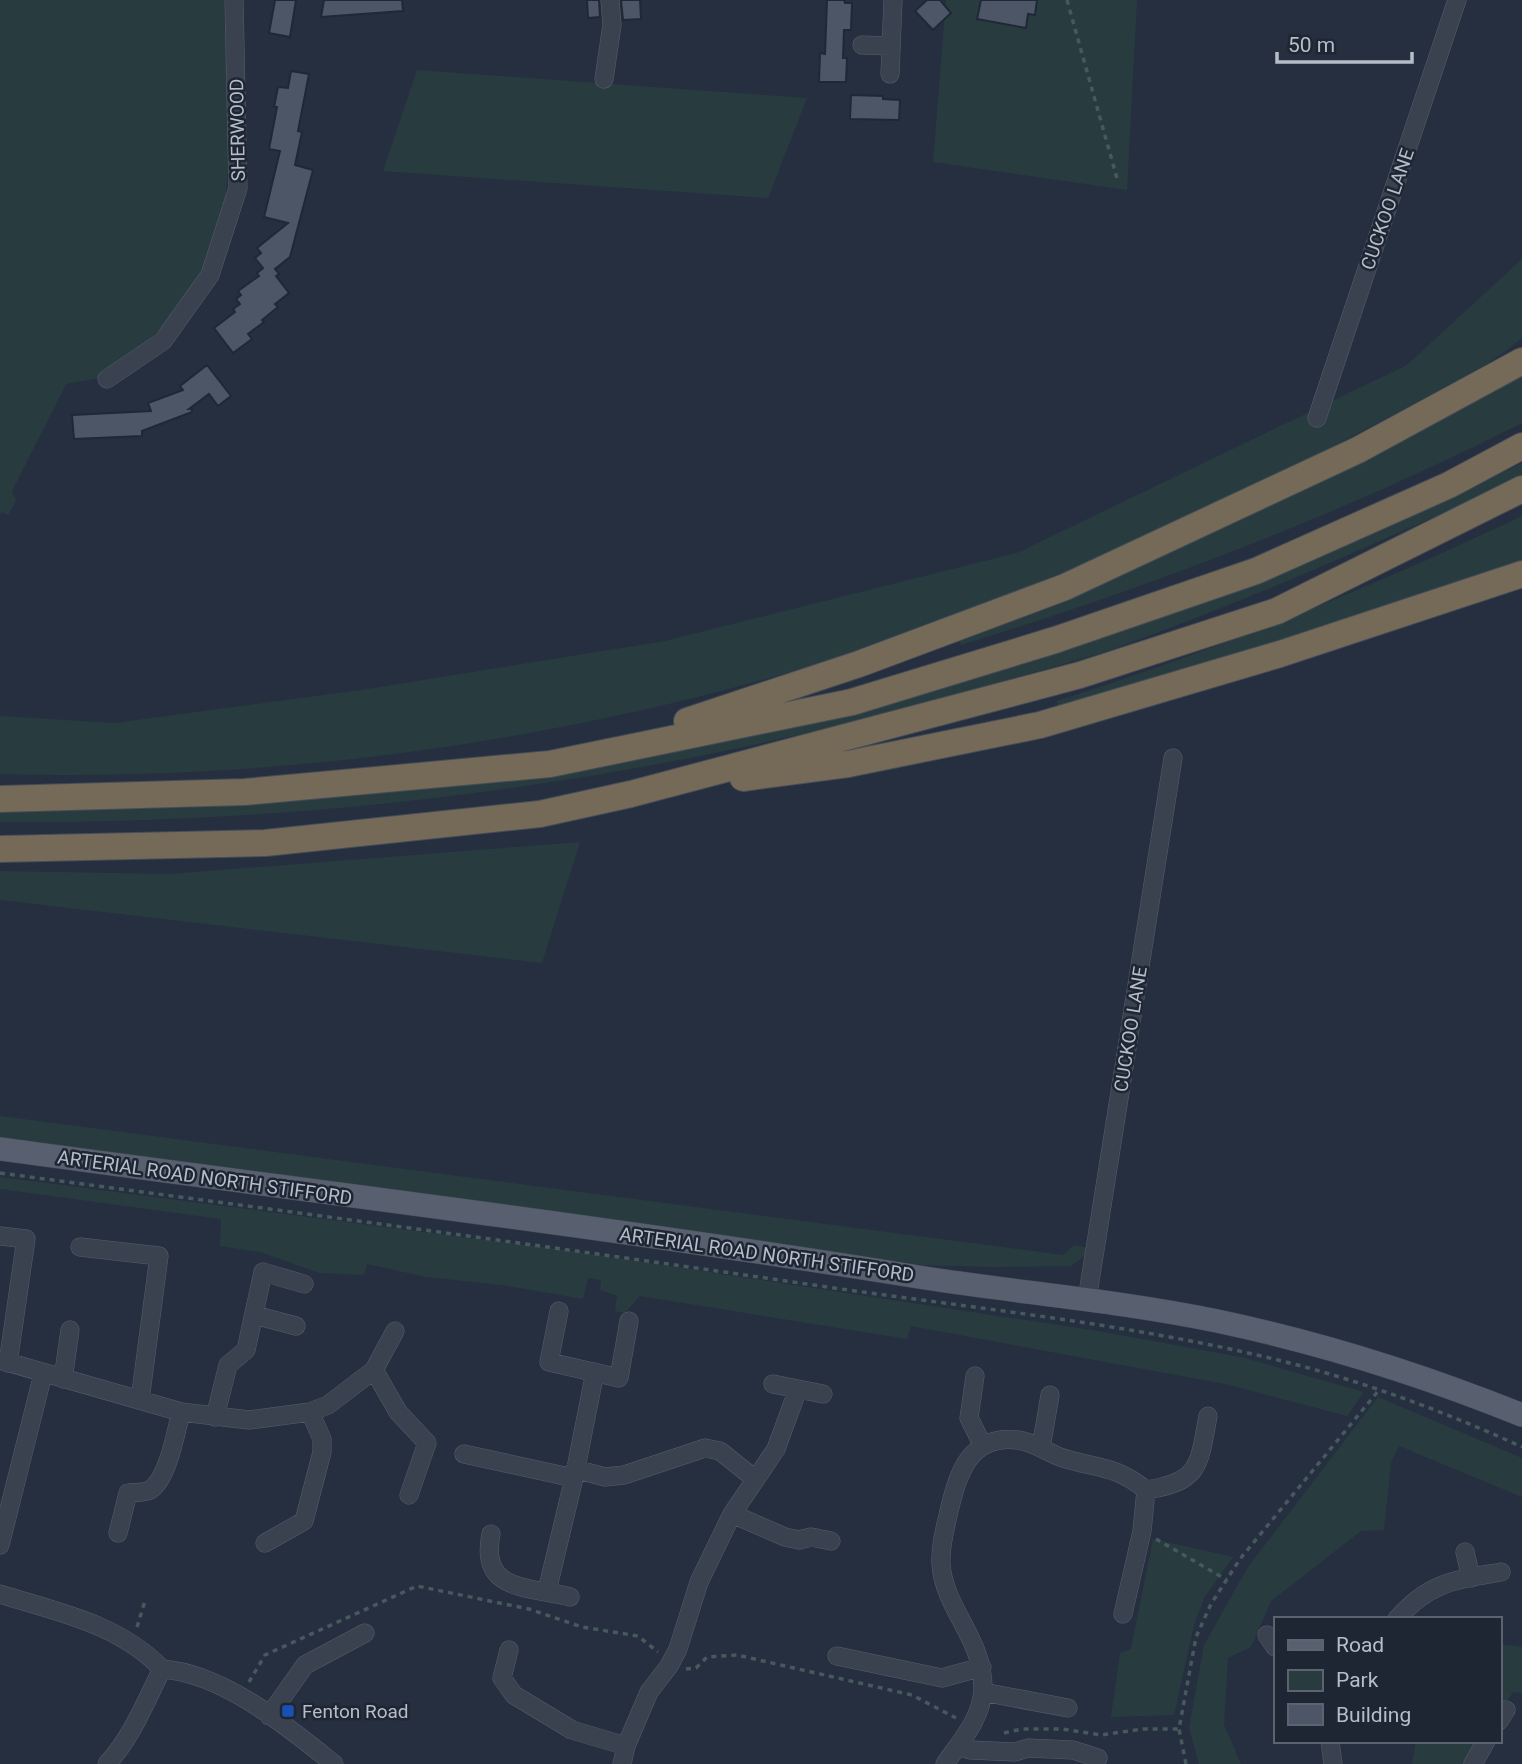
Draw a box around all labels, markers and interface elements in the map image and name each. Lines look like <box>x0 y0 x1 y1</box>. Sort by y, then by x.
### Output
scale bar <box>1277 21 1412 65</box>
text: 50 m <box>1288 33 1335 57</box>
street label: SHERWOOD <box>225 78 250 182</box>
street label: CUCKOO LANE <box>1356 145 1419 273</box>
street label: CUCKOO LANE <box>1109 965 1152 1093</box>
street label: ARTERIAL ROAD NORTH STIFFORD <box>56 1145 354 1210</box>
street label: ARTERIAL ROAD NORTH STIFFORD <box>618 1222 916 1287</box>
legend <box>1274 1617 1501 1743</box>
text: Road <box>1336 1633 1384 1657</box>
text: Park <box>1336 1668 1379 1692</box>
place label: Fenton Road <box>302 1700 409 1723</box>
marker: Fenton Road <box>280 1703 296 1719</box>
text: Building <box>1336 1703 1411 1727</box>

